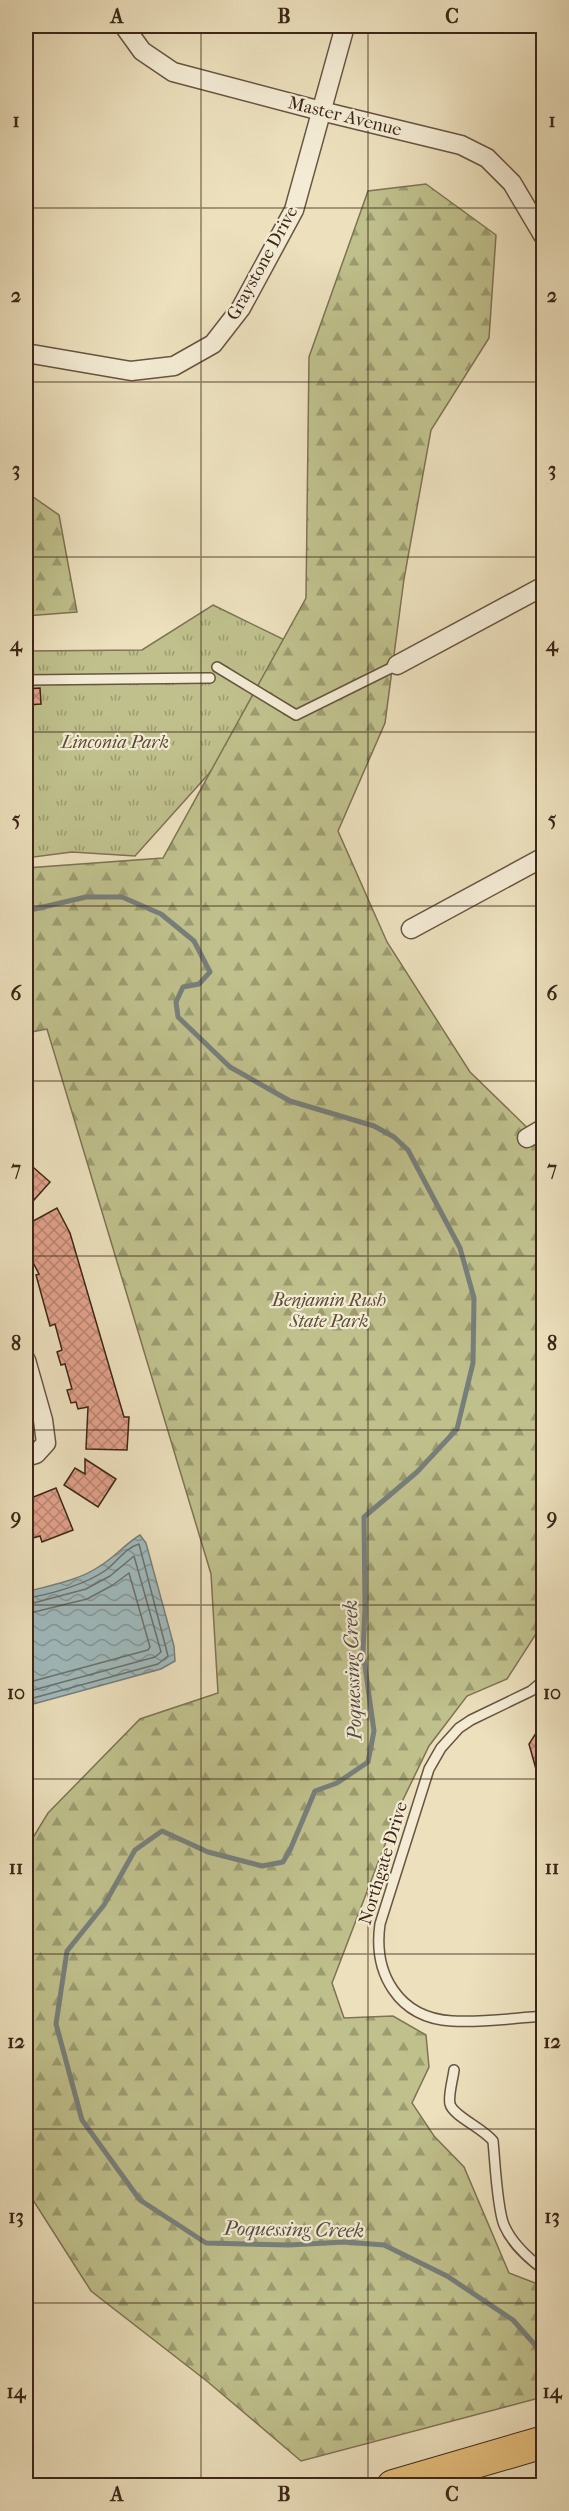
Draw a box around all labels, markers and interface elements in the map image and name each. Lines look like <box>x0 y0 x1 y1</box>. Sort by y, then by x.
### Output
text: A <box>109 5 125 28</box>
text: B <box>277 5 291 28</box>
text: C <box>445 5 459 28</box>
street label: Master Avenue <box>286 92 404 141</box>
text: 1 <box>12 109 20 132</box>
text: 1 <box>548 109 556 132</box>
street label: Graystone Drive <box>222 202 302 324</box>
text: 2 <box>11 284 21 307</box>
text: 2 <box>547 284 557 307</box>
text: 3 <box>12 458 20 481</box>
text: 3 <box>548 458 556 481</box>
text: 4 <box>9 633 23 657</box>
text: 4 <box>545 633 559 657</box>
park label: Linconia Park <box>59 732 169 753</box>
text: 5 <box>12 808 21 831</box>
text: 5 <box>548 808 557 831</box>
text: 6 <box>11 982 23 1005</box>
text: 6 <box>547 982 559 1005</box>
text: 7 <box>10 1157 21 1180</box>
text: 7 <box>546 1157 557 1180</box>
park label: Benjamin Rush State Park <box>271 1290 386 1332</box>
text: 8 <box>11 1332 21 1355</box>
text: 8 <box>547 1332 557 1355</box>
text: 9 <box>10 1506 21 1529</box>
text: 9 <box>546 1506 557 1529</box>
water label: Poquessing Creek <box>339 1599 366 1742</box>
text: 10 <box>7 1681 25 1704</box>
text: 10 <box>543 1681 561 1704</box>
street label: Northgate Drive <box>355 1799 412 1927</box>
text: 11 <box>9 1856 23 1879</box>
text: 11 <box>545 1856 559 1879</box>
text: 12 <box>7 2030 25 2053</box>
text: 12 <box>543 2030 561 2053</box>
text: 13 <box>8 2205 24 2228</box>
text: 13 <box>544 2205 560 2228</box>
water label: Poquessing Creek <box>223 2217 364 2242</box>
text: 14 <box>7 2380 27 2404</box>
text: 14 <box>543 2380 563 2404</box>
text: A <box>109 2483 125 2506</box>
text: B <box>277 2483 291 2506</box>
text: C <box>445 2483 459 2506</box>

